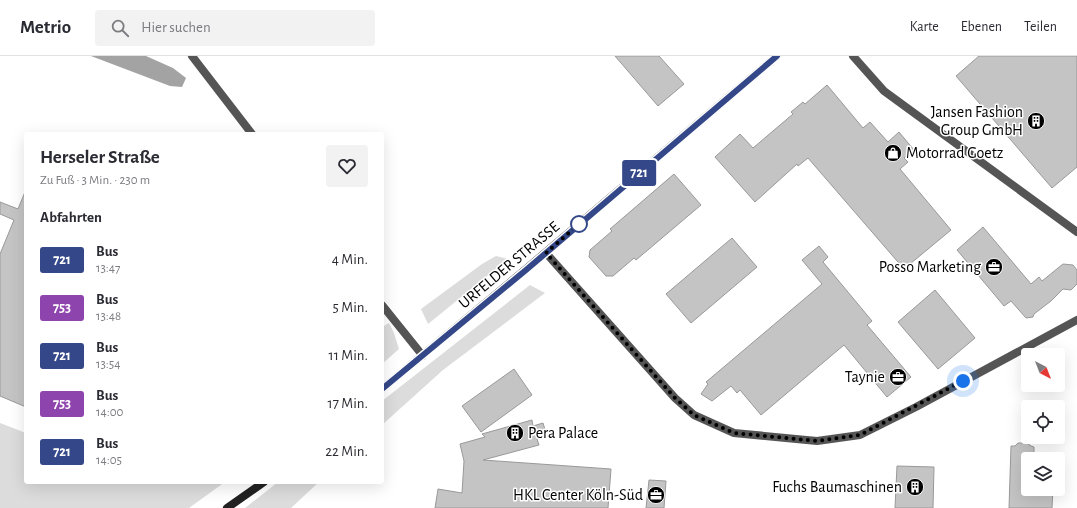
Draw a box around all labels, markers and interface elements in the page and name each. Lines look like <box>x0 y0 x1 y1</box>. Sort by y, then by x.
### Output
search box <box>95 10 375 46</box>
icon: search <box>109 17 131 39</box>
text: Metrio <box>20 18 71 37</box>
text: Hier suchen <box>141 20 211 35</box>
text: Karte <box>910 20 939 34</box>
text: Ebenen <box>961 20 1002 34</box>
text: Teilen <box>1024 20 1057 34</box>
place label: Jansen Fashion Group GmbH <box>931 104 1023 138</box>
building icon: Jansen Fashion Group GmbH <box>1026 111 1046 131</box>
shop icon: Motorrad Goetz <box>883 143 903 163</box>
button: heart <box>326 145 368 187</box>
place label: Motorrad Goetz <box>906 145 1004 161</box>
text: Herseler Straße <box>40 148 160 167</box>
line badge: 721 <box>616 160 662 186</box>
text: 721 <box>630 166 648 180</box>
text: Zu Fuß · 3 Min. · 230 m <box>40 174 150 187</box>
text: Abfahrten <box>40 210 102 225</box>
unlabelled marker <box>570 215 588 233</box>
street label: URFELDER STRASSE <box>456 218 563 312</box>
text: Bus <box>96 244 118 259</box>
text: 4 Min. <box>332 252 368 267</box>
text: 721 <box>53 253 71 267</box>
office icon: Posso Marketing <box>984 257 1004 277</box>
place label: Posso Marketing <box>879 259 981 275</box>
text: 13:47 <box>96 262 120 275</box>
text: Bus <box>96 292 118 307</box>
text: 5 Min. <box>333 300 368 315</box>
text: 753 <box>53 301 71 315</box>
text: 13:48 <box>96 310 121 323</box>
text: Bus <box>96 340 118 355</box>
text: 11 Min. <box>329 348 368 363</box>
north arrow <box>1021 348 1065 392</box>
map controls <box>1021 348 1065 496</box>
text: 721 <box>53 349 71 363</box>
text: 13:54 <box>96 358 121 371</box>
office icon: Taynie <box>888 367 908 387</box>
place label: Taynie <box>845 369 885 386</box>
your location <box>953 371 973 391</box>
text: Bus <box>96 388 118 403</box>
text: 17 Min. <box>327 396 368 411</box>
text: 753 <box>53 397 71 411</box>
button: locate <box>1021 400 1065 444</box>
text: 14:00 <box>96 406 123 419</box>
building icon: Pera Palace <box>505 423 525 443</box>
place label: Pera Palace <box>528 425 598 441</box>
text: Bus <box>96 436 118 451</box>
text: 22 Min. <box>325 444 368 459</box>
text: 721 <box>53 445 71 459</box>
button: layers <box>1021 452 1065 496</box>
text: 14:05 <box>96 454 122 467</box>
building icon: Fuchs Baumaschinen <box>905 477 925 497</box>
place label: Fuchs Baumaschinen <box>772 479 902 495</box>
office icon: HKL Center Köln-Süd <box>646 485 666 505</box>
place label: HKL Center Köln-Süd <box>513 487 643 503</box>

